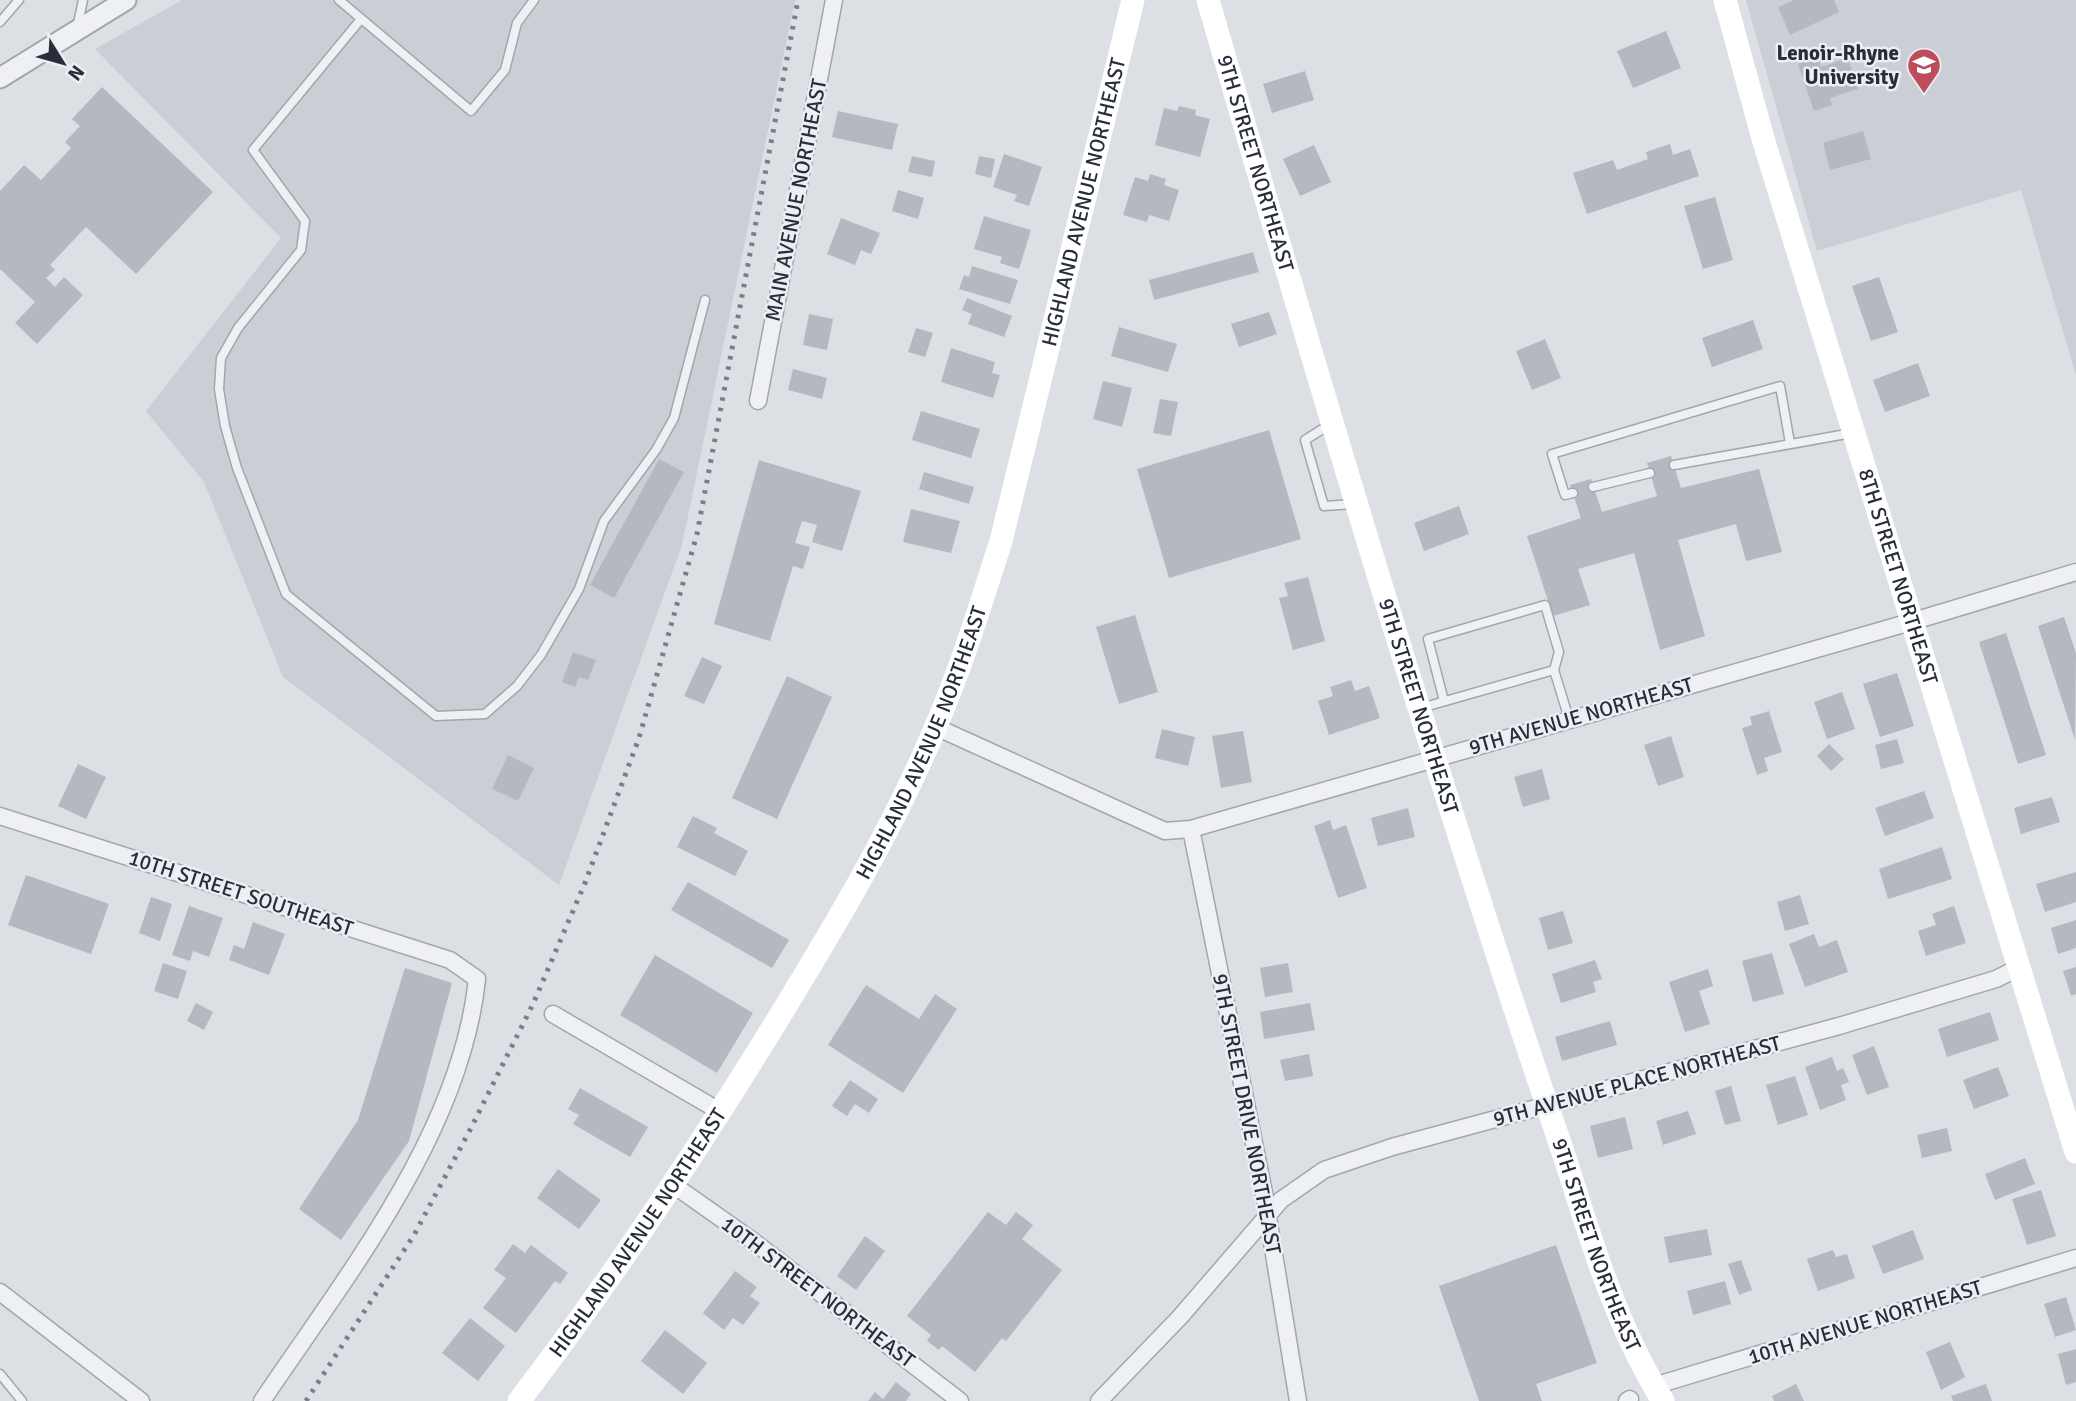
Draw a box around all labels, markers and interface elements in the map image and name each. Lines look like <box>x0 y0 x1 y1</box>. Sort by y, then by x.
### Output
north arrow <box>28 28 98 98</box>
place label: Lenoir-Rhyne University <box>1776 40 1900 90</box>
school or university icon: Lenoir-Rhyne University <box>1905 46 1943 95</box>
street label: 9TH STREET NORTHEAST <box>1212 52 1300 275</box>
street label: HIGHLAND AVENUE NORTHEAST <box>1036 55 1132 349</box>
text: N <box>62 60 89 85</box>
street label: MAIN AVENUE NORTHEAST <box>760 76 832 323</box>
street label: 8TH STREET NORTHEAST <box>1853 465 1944 688</box>
street label: 9TH STREET NORTHEAST <box>1373 595 1465 818</box>
street label: HIGHLAND AVENUE NORTHEAST <box>850 602 992 884</box>
street label: 9TH AVENUE NORTHEAST <box>1466 671 1697 760</box>
street label: 10TH STREET SOUTHEAST <box>125 844 357 942</box>
street label: 9TH STREET DRIVE NORTHEAST <box>1207 971 1287 1257</box>
street label: 9TH AVENUE PLACE NORTHEAST <box>1490 1030 1784 1132</box>
street label: HIGHLAND AVENUE NORTHEAST <box>543 1103 732 1362</box>
street label: 9TH STREET NORTHEAST <box>1546 1135 1647 1356</box>
street label: 10TH STREET NORTHEAST <box>716 1211 920 1374</box>
street label: 10TH AVENUE NORTHEAST <box>1745 1274 1986 1370</box>

